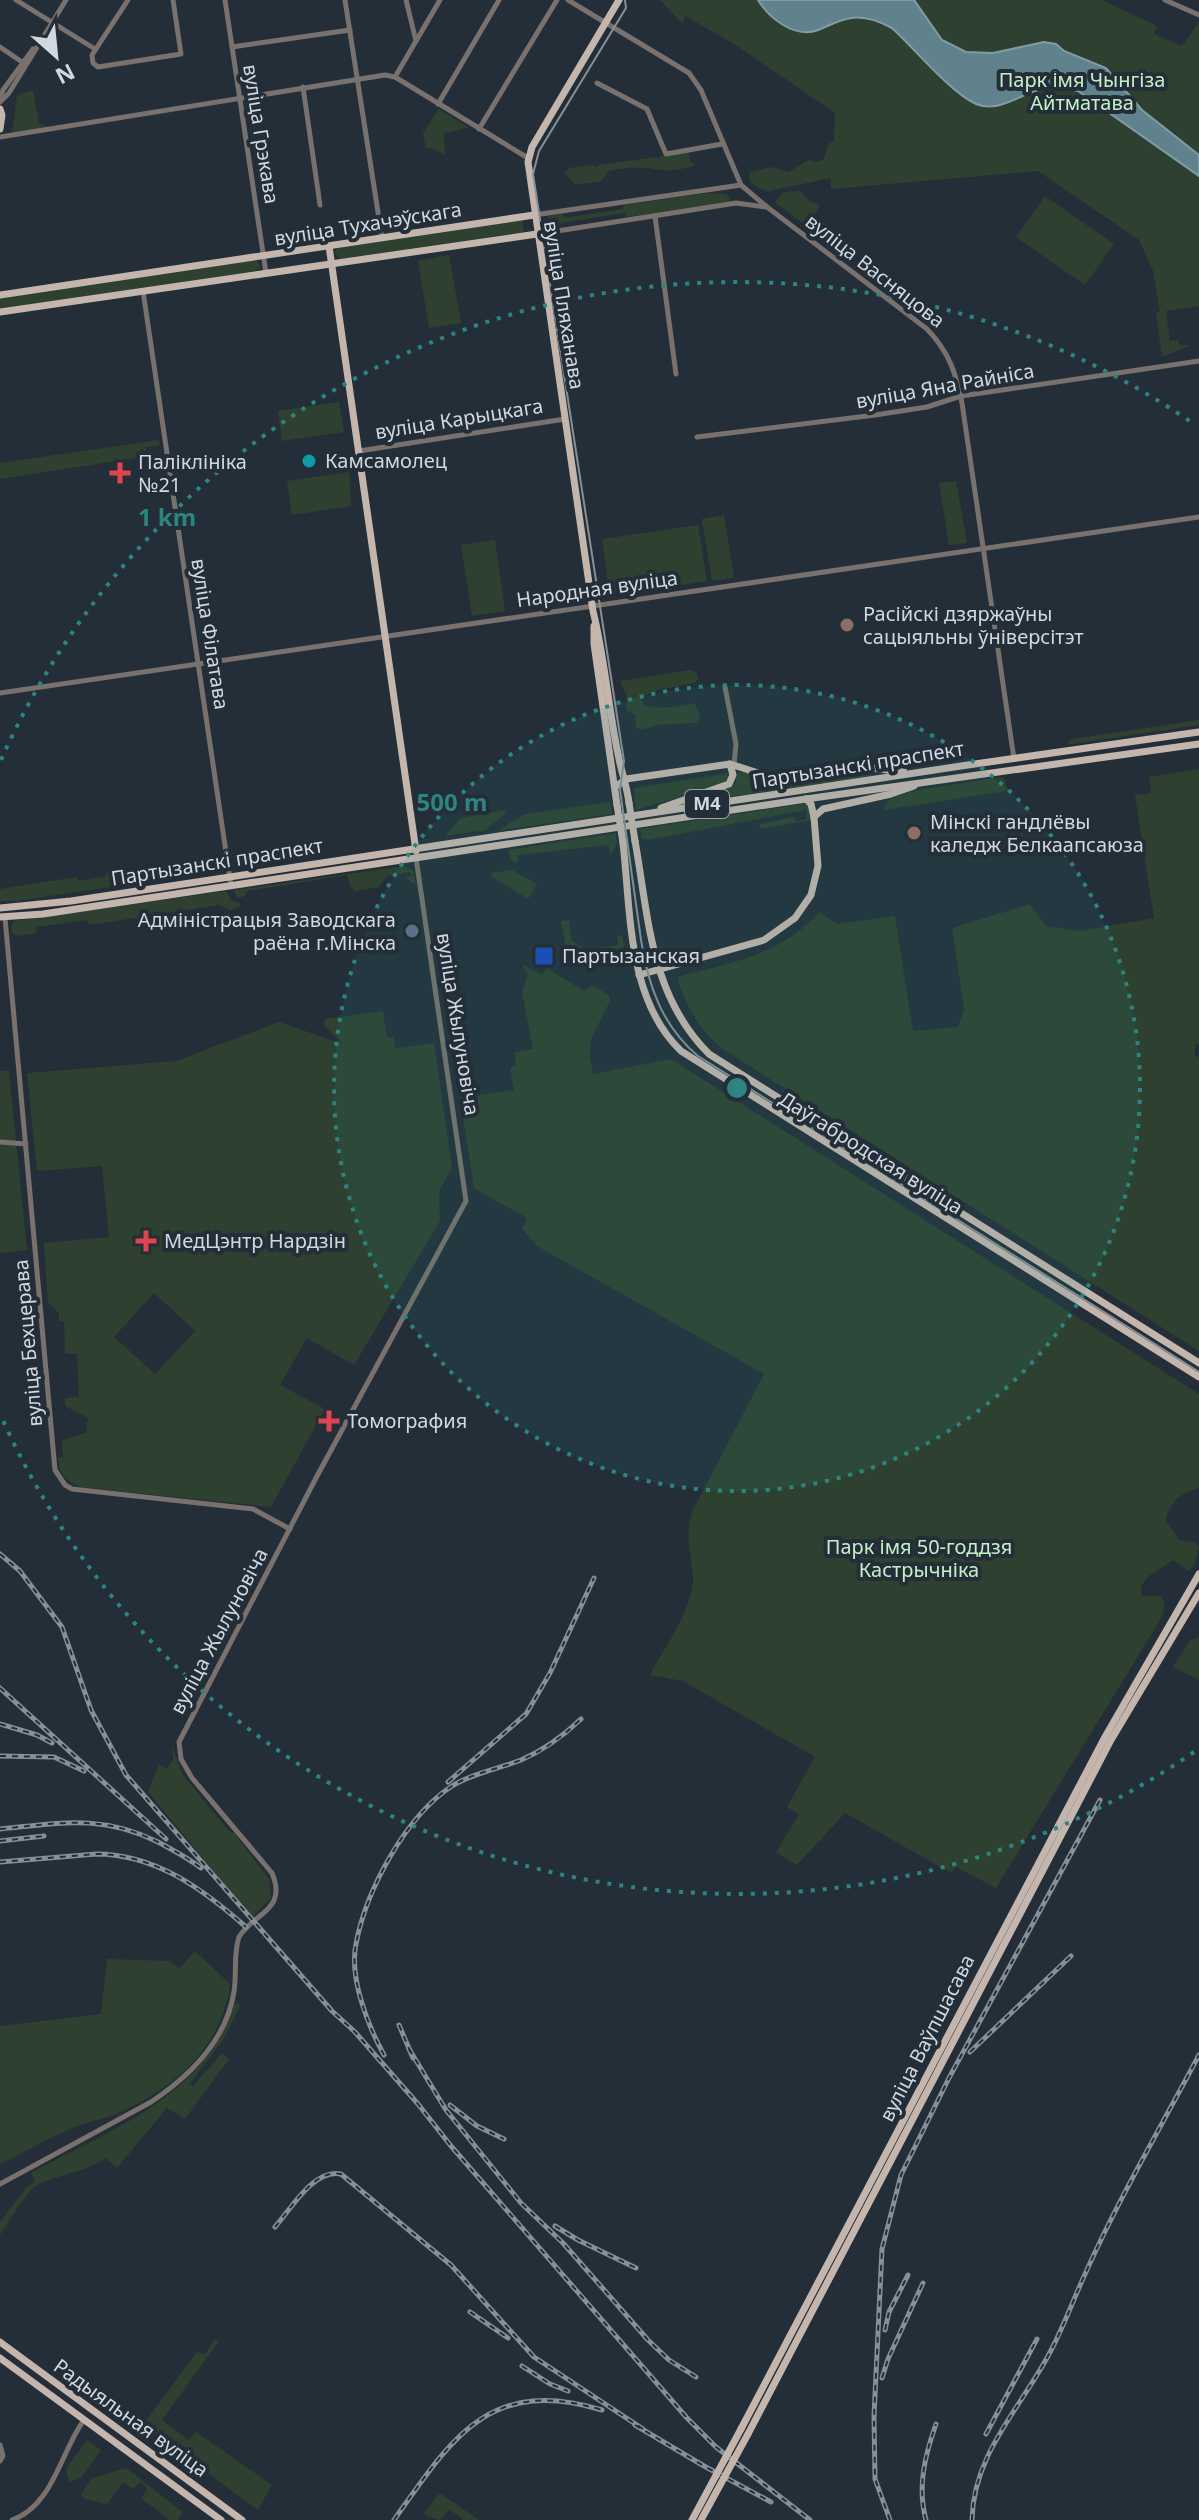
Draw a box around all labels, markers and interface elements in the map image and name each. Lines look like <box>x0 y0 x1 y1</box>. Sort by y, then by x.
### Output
north arrow <box>16 16 96 96</box>
text: N <box>51 57 80 92</box>
street label: вуліца Грэкава <box>237 62 286 206</box>
park label: Парк імя Чынгіза Айтматава <box>999 66 1165 116</box>
street label: вуліца Тухачэўскага <box>272 195 464 252</box>
street label: вуліца Васняцова <box>800 208 951 334</box>
street label: вуліца Пляханава <box>538 219 591 391</box>
street label: вуліца Яна Райніса <box>854 357 1036 414</box>
street label: вуліца Карыцкага <box>373 392 545 445</box>
place label: Камсамолец <box>325 447 448 474</box>
place label: Паліклініка №21 <box>138 448 247 498</box>
marker: Камсамолец <box>300 452 318 470</box>
marker: Паліклініка №21 <box>109 462 131 484</box>
text: 1 km <box>138 500 196 533</box>
street label: вуліца Філатава <box>185 556 236 711</box>
street label: Народная вуліца <box>515 564 679 613</box>
place label: Расійскі дзяржаўны сацыяльны ўніверсітэт <box>863 600 1084 650</box>
marker: Расійскі дзяржаўны сацыяльны ўніверсітэт <box>838 616 856 634</box>
street label: Партызанскі праспект <box>750 734 966 795</box>
text: 500 m <box>417 785 487 818</box>
road number: М4 <box>685 790 729 818</box>
place label: Мінскі гандлёвы каледж Белкаапсаюза <box>930 808 1144 858</box>
marker: Мінскі гандлёвы каледж Белкаапсаюза <box>905 824 923 842</box>
street label: Партызанскі праспект <box>109 831 325 892</box>
place label: Адміністрацыя Заводскага раёна г.Мінска <box>138 906 396 956</box>
marker: Адміністрацыя Заводскага раёна г.Мінска <box>403 922 421 940</box>
street label: вуліца Жылуновіча <box>431 931 486 1117</box>
place label: Партызанская <box>562 942 700 969</box>
marker: Партызанская <box>533 945 555 967</box>
centre of rings <box>723 1074 751 1102</box>
street label: Даўгабродская вуліца <box>774 1085 968 1220</box>
place label: МедЦэнтр Нардзін <box>164 1227 346 1254</box>
marker: МедЦэнтр Нардзін <box>135 1230 157 1252</box>
street label: вуліца Бехцерава <box>7 1258 48 1428</box>
place label: Томография <box>347 1407 467 1434</box>
marker: Томография <box>318 1410 340 1432</box>
park label: Парк імя 50-годдзя Кастрычніка <box>826 1533 1012 1583</box>
street label: вуліца Жылуновіча <box>163 1543 274 1719</box>
street label: вуліца Ваўпшасава <box>873 1950 980 2126</box>
street label: Радыяльная вуліца <box>49 2352 214 2483</box>

